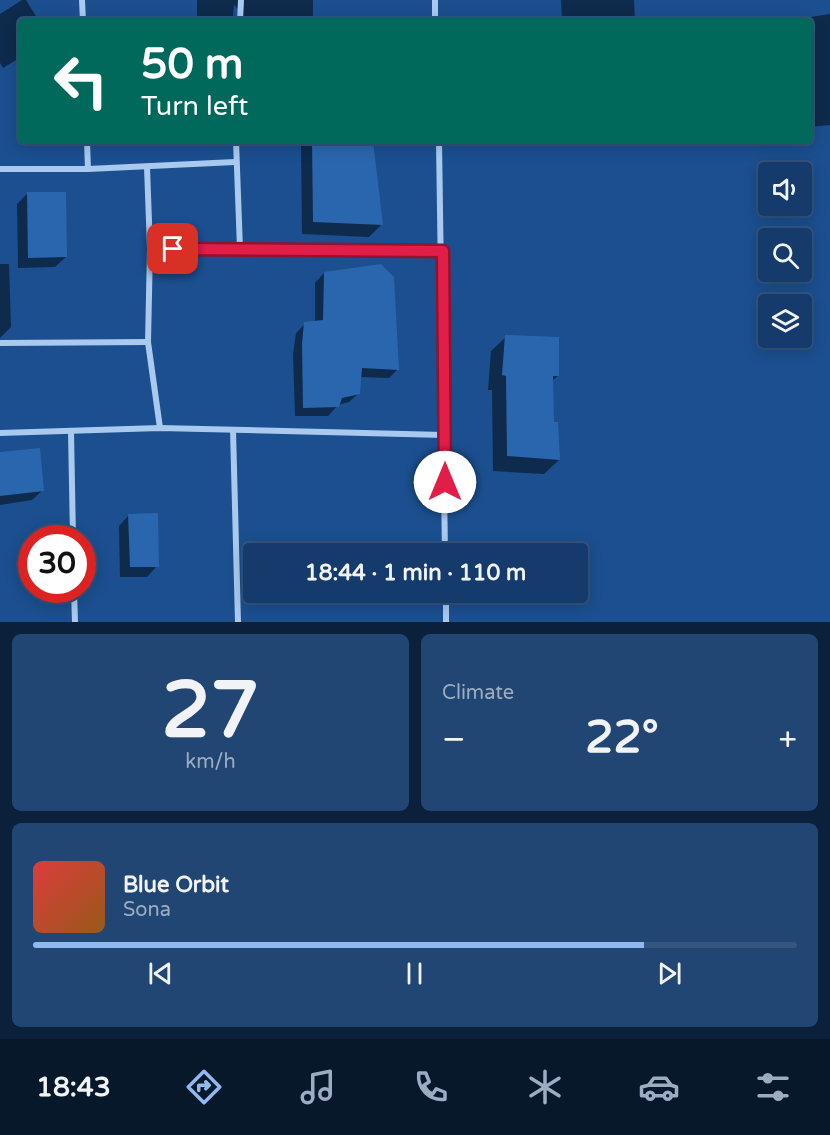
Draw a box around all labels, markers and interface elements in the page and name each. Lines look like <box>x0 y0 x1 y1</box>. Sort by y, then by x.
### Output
text: 50 m <box>141 39 243 90</box>
icon: left <box>42 42 120 120</box>
text: Turn left <box>141 90 248 123</box>
map controls <box>758 162 812 348</box>
button: sound <box>758 162 812 216</box>
pin <box>147 223 198 274</box>
button: search <box>758 228 812 282</box>
icon: arrive <box>156 232 189 265</box>
button: layers <box>758 294 812 348</box>
position arrow <box>413 450 477 514</box>
speed limit sign: 30 <box>18 525 96 603</box>
text: 18:44 · 1 min · 110 m <box>305 560 526 586</box>
text: 27 <box>162 664 259 758</box>
text: Climate <box>442 681 514 705</box>
text: 22° <box>585 711 659 765</box>
text: − <box>442 720 466 759</box>
text: + <box>778 720 797 759</box>
text: km/h <box>185 750 236 774</box>
text: Blue Orbit <box>123 872 229 898</box>
text: Sona <box>123 898 171 922</box>
icon: previous <box>144 957 177 990</box>
icon: pause <box>398 957 431 990</box>
icon: next <box>653 957 686 990</box>
icon: directions <box>183 1066 225 1108</box>
icon: music <box>297 1066 339 1108</box>
icon: phone <box>410 1066 452 1108</box>
icon: climate <box>524 1066 566 1108</box>
icon: car <box>638 1066 680 1108</box>
icon: filters <box>752 1066 794 1108</box>
text: 18:43 <box>36 1071 111 1104</box>

